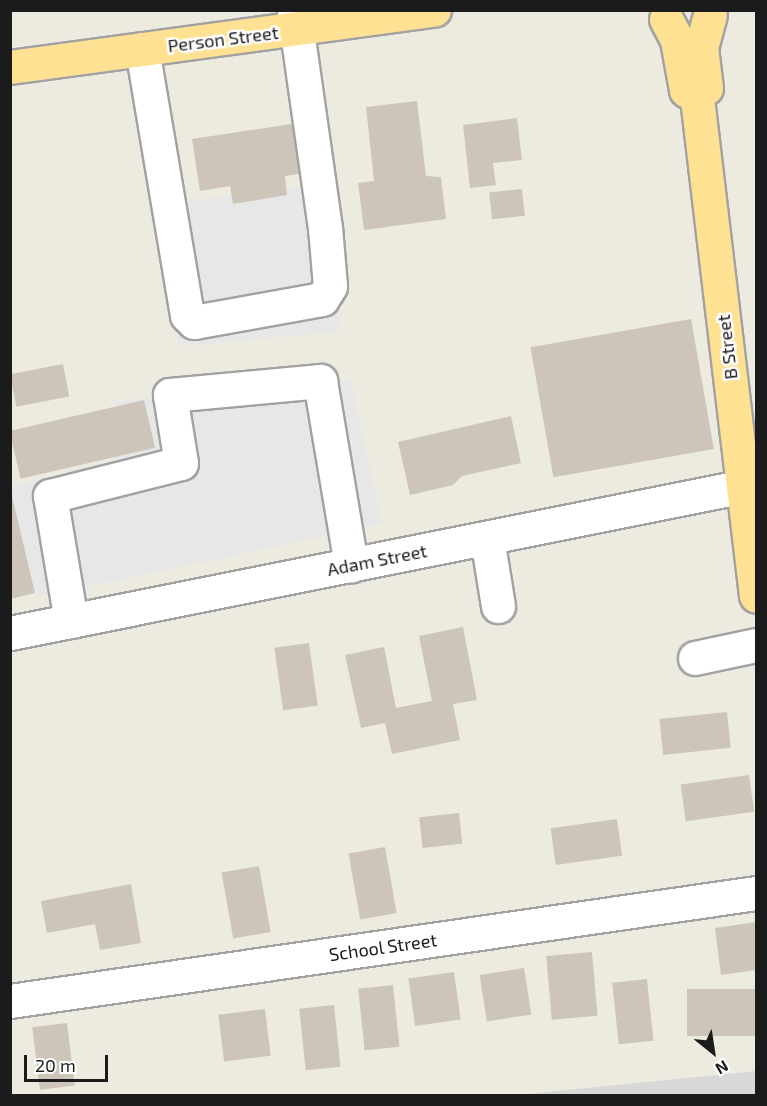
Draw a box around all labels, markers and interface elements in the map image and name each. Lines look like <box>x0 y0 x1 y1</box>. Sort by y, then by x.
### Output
street label: Person Street <box>166 22 280 56</box>
street label: B Street <box>712 313 742 381</box>
street label: Adam Street <box>325 540 429 580</box>
street label: School Street <box>327 929 439 965</box>
north arrow <box>683 1022 743 1082</box>
scale bar <box>27 1043 111 1081</box>
text: 20 m <box>35 1054 76 1076</box>
text: N <box>712 1057 732 1079</box>

